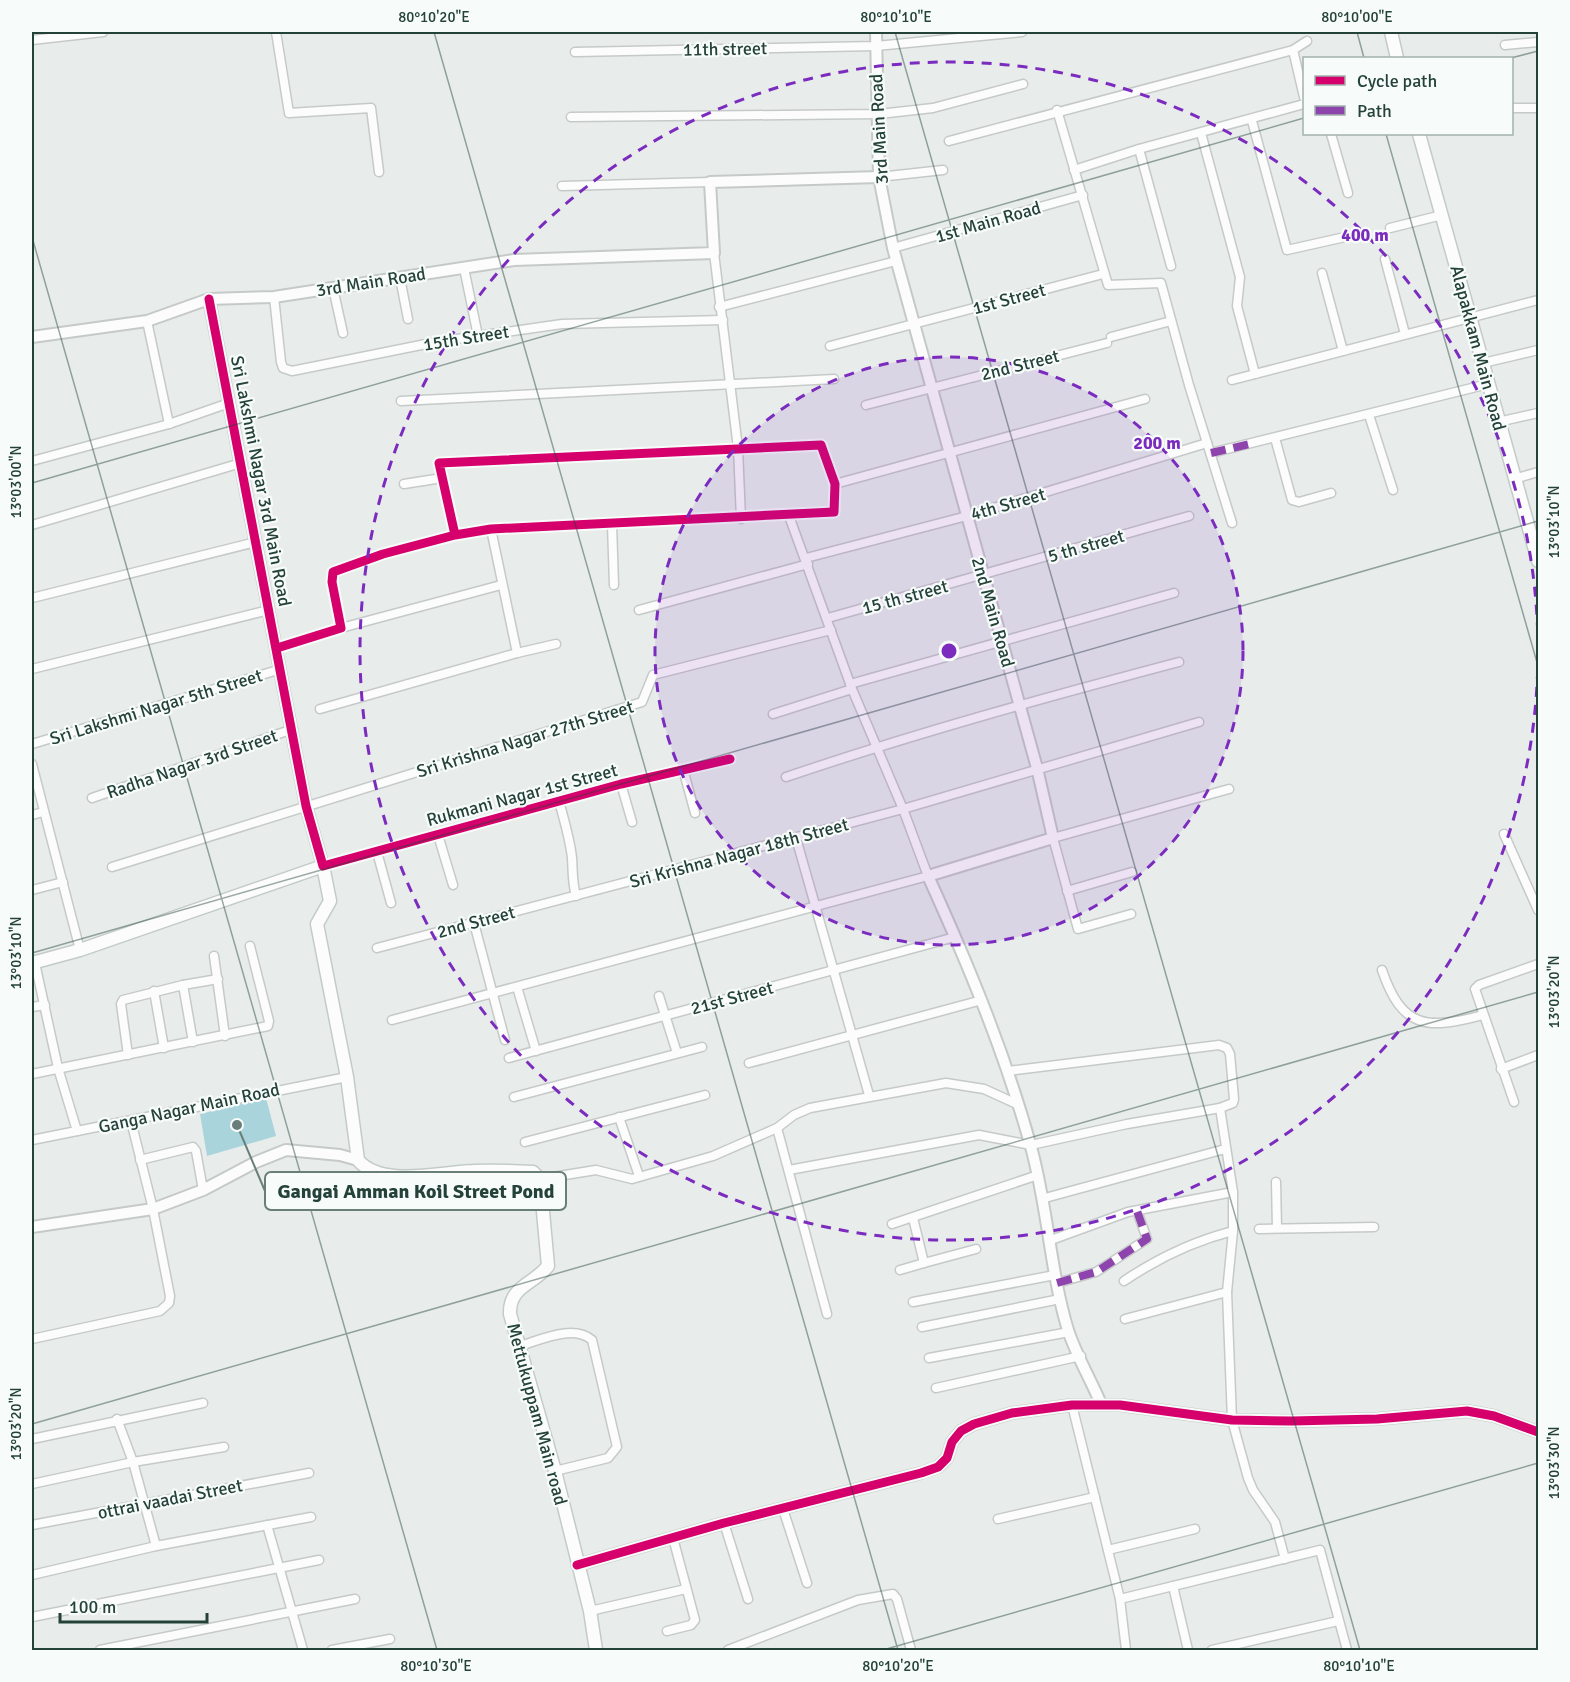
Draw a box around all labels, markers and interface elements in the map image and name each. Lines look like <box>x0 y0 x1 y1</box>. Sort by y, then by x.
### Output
text: 80°10'20"E <box>398 8 470 26</box>
text: 80°10'10"E <box>860 8 932 26</box>
text: 80°10'00"E <box>1321 8 1393 26</box>
street label: 11th street <box>683 37 767 61</box>
legend <box>1303 57 1513 135</box>
text: Cycle path <box>1357 70 1437 92</box>
street label: 3rd Main Road <box>865 73 893 185</box>
text: Path <box>1357 100 1392 122</box>
street label: 1st Main Road <box>933 196 1043 248</box>
text: 400 m <box>1341 224 1389 246</box>
street label: 3rd Main Road <box>315 262 427 302</box>
street label: Alapakkam Main Road <box>1445 263 1511 433</box>
street label: 1st Street <box>970 279 1048 319</box>
street label: 15th Street <box>422 320 510 356</box>
street label: 2nd Street <box>979 345 1061 385</box>
street label: Sri Lakshmi Nagar 3rd Main Road <box>226 354 296 608</box>
text: 200 m <box>1133 432 1181 454</box>
text: 13°03'00"N <box>7 445 25 519</box>
street label: 4th Street <box>968 483 1048 525</box>
text: 13°03'10"N <box>1545 485 1563 559</box>
street label: 5 th street <box>1045 525 1127 567</box>
street label: 2nd Main Road <box>967 554 1019 670</box>
street label: 15 th street <box>860 575 950 619</box>
centre of rings <box>939 641 959 661</box>
street label: Sri Lakshmi Nagar 5th Street <box>47 664 265 750</box>
street label: Sri Krishna Nagar 27th Street <box>414 695 636 783</box>
street label: Radha Nagar 3rd Street <box>104 724 280 804</box>
street label: Rukmani Nagar 1st Street <box>424 759 620 831</box>
street label: Sri Krishna Nagar 18th Street <box>627 813 851 893</box>
street label: 2nd Street <box>435 901 517 943</box>
text: 13°03'10"N <box>7 916 25 990</box>
text: 13°03'20"N <box>1545 955 1563 1029</box>
street label: 21st Street <box>688 976 776 1020</box>
street label: Ganga Nagar Main Road <box>96 1078 282 1138</box>
callout: Gangai Amman Koil Street Pond <box>265 1172 566 1210</box>
text: Gangai Amman Koil Street Pond <box>277 1179 555 1204</box>
street label: Mettukuppam Main road <box>502 1321 572 1507</box>
text: 13°03'20"N <box>7 1387 25 1461</box>
text: 13°03'30"N <box>1545 1426 1563 1500</box>
street label: ottrai vaadai Street <box>96 1474 244 1524</box>
scale bar <box>60 1586 207 1624</box>
text: 100 m <box>69 1596 116 1618</box>
text: 80°10'30"E <box>400 1657 472 1675</box>
text: 80°10'20"E <box>862 1657 934 1675</box>
text: 80°10'10"E <box>1323 1657 1395 1675</box>

